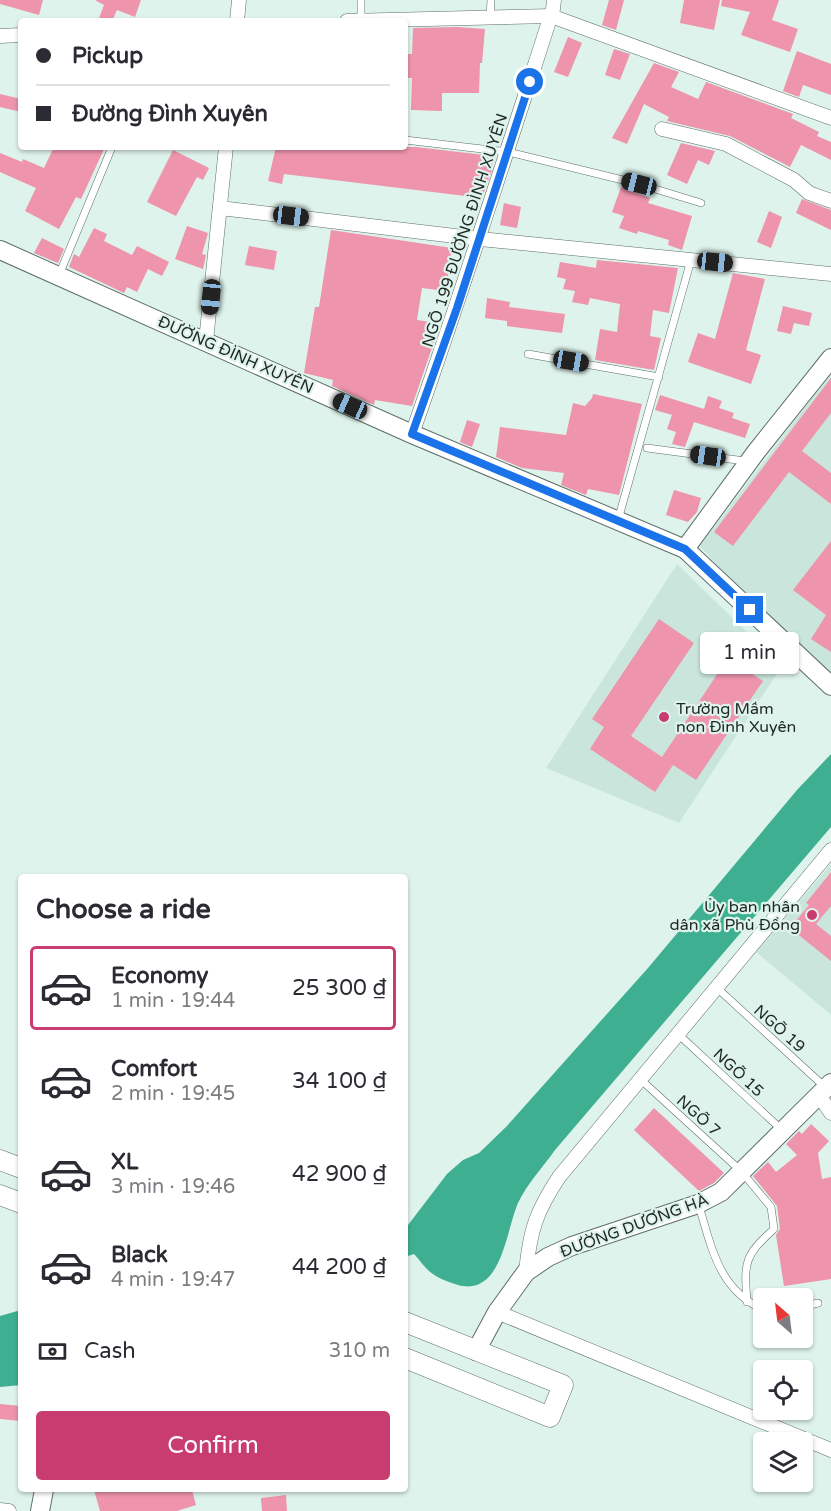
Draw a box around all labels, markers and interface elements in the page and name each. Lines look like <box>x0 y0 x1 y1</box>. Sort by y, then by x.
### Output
text: Pickup <box>72 43 143 69</box>
route start <box>516 68 543 95</box>
text: Đường Đình Xuyên <box>72 101 268 127</box>
street label: NGÕ 199 ĐƯỜNG ĐÌNH XUYÊN <box>418 111 512 350</box>
car <box>619 171 659 197</box>
car <box>272 205 310 227</box>
car <box>696 251 734 273</box>
car <box>200 278 222 316</box>
street label: ĐƯỜNG ĐÌNH XUYÊN <box>155 312 317 398</box>
car <box>552 349 590 373</box>
car <box>330 390 370 422</box>
car <box>689 445 727 467</box>
route end <box>736 596 763 623</box>
callout: 1 min <box>700 631 800 673</box>
text: 1 min <box>723 641 776 665</box>
place label: Trường Mầm non Đình Xuyên <box>676 699 796 737</box>
marker: Trường Mầm non Đình Xuyên <box>657 710 671 724</box>
text: Choose a ride <box>36 893 211 926</box>
place label: Ủy ban nhân dân xã Phù Đổng <box>670 897 800 935</box>
marker: Ủy ban nhân dân xã Phù Đổng <box>805 908 819 922</box>
icon: car <box>39 961 93 1015</box>
text: Economy <box>111 963 208 989</box>
text: 25 300 ₫ <box>292 975 387 1001</box>
text: 1 min · 19:44 <box>111 989 235 1013</box>
street label: NGÕ 19 <box>750 1000 809 1057</box>
street label: NGÕ 15 <box>709 1044 768 1101</box>
icon: car <box>39 1054 93 1108</box>
text: Comfort <box>111 1056 197 1082</box>
text: 34 100 ₫ <box>292 1068 387 1094</box>
text: 2 min · 19:45 <box>111 1082 235 1106</box>
street label: NGÕ 7 <box>672 1091 724 1141</box>
icon: car <box>39 1147 93 1201</box>
text: XL <box>111 1149 138 1175</box>
text: 42 900 ₫ <box>292 1161 387 1187</box>
text: 3 min · 19:46 <box>111 1175 235 1199</box>
street label: ĐƯỜNG DƯƠNG HÀ <box>557 1190 711 1262</box>
icon: car <box>39 1240 93 1294</box>
text: Black <box>111 1242 168 1268</box>
text: 44 200 ₫ <box>292 1254 387 1280</box>
text: 4 min · 19:47 <box>111 1268 235 1292</box>
north arrow <box>753 1288 813 1348</box>
map controls <box>753 1288 813 1492</box>
icon: cash <box>36 1335 69 1368</box>
text: Cash <box>84 1338 136 1364</box>
text: 310 m <box>329 1339 390 1363</box>
button: locate <box>753 1360 813 1420</box>
button: Confirm <box>36 1411 390 1480</box>
button: layers <box>753 1432 813 1492</box>

